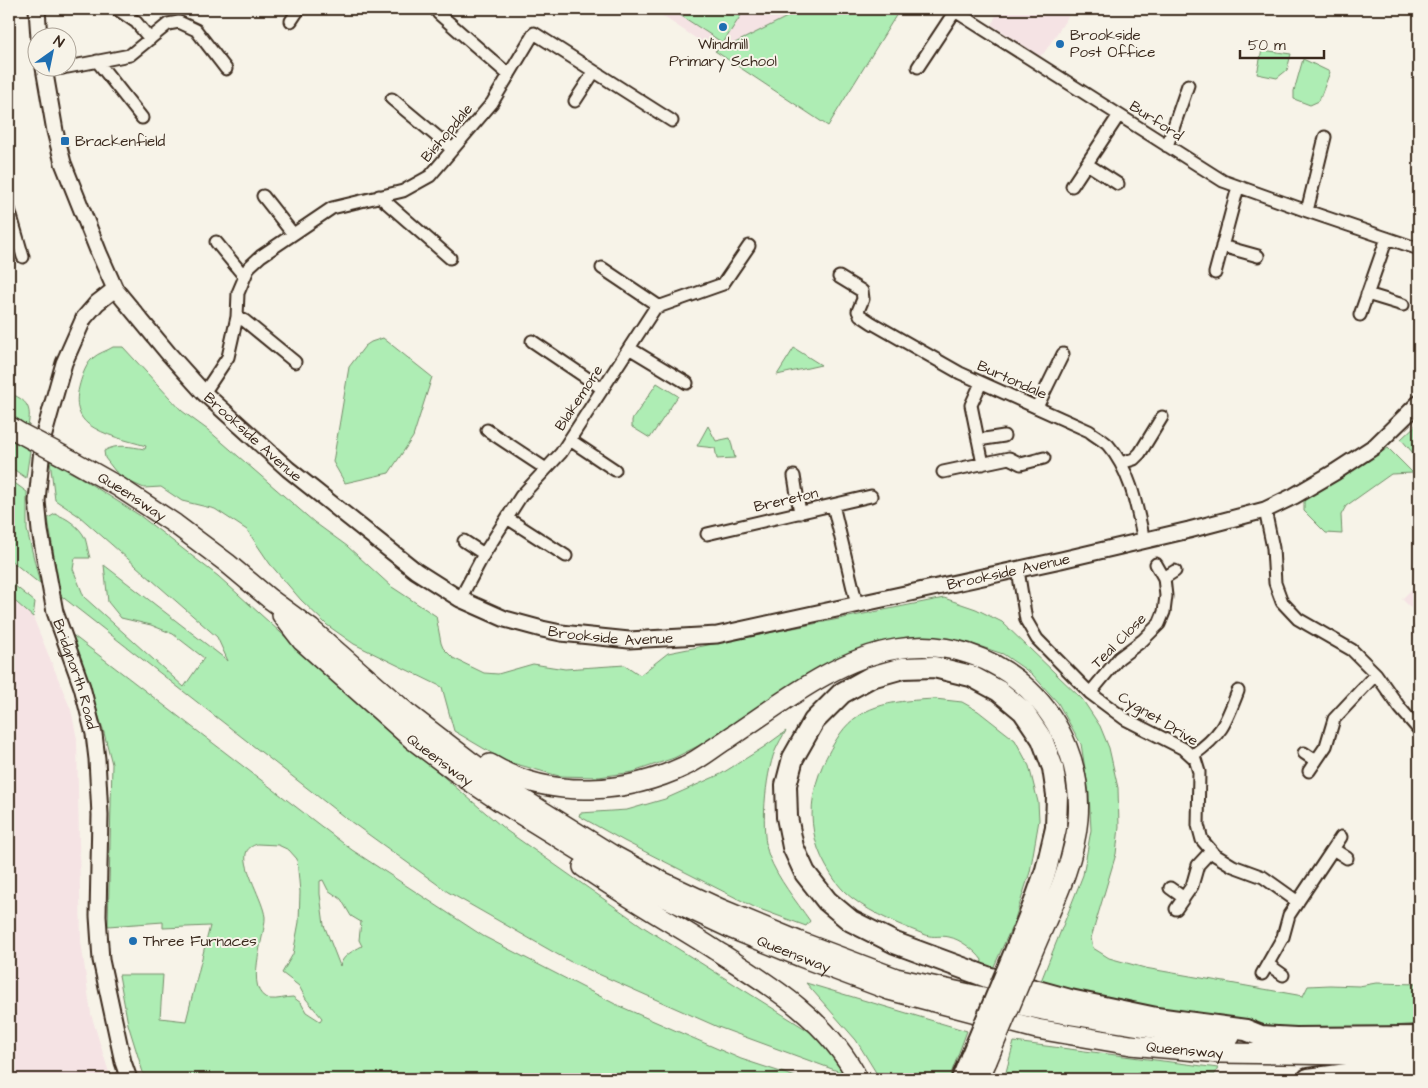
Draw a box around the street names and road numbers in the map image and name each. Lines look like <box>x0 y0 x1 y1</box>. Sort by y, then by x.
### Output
street label: Burford <box>1125 96 1187 146</box>
street label: Bishopdale <box>416 99 478 167</box>
street label: Burtondale <box>974 355 1050 405</box>
street label: Blakemore <box>550 361 608 435</box>
street label: Brookside Avenue <box>199 387 306 487</box>
street label: Queensway <box>94 467 171 527</box>
street label: Brereton <box>752 482 821 518</box>
street label: Brookside Avenue <box>945 548 1072 595</box>
street label: Teal Close <box>1087 609 1151 673</box>
street label: Bridgnorth Road <box>48 616 103 732</box>
street label: Brookside Avenue <box>546 620 674 651</box>
street label: Cygnet Drive <box>1113 687 1202 752</box>
street label: Queensway <box>402 728 477 792</box>
street label: Queensway <box>754 930 834 979</box>
street label: Queensway <box>1145 1036 1224 1065</box>

